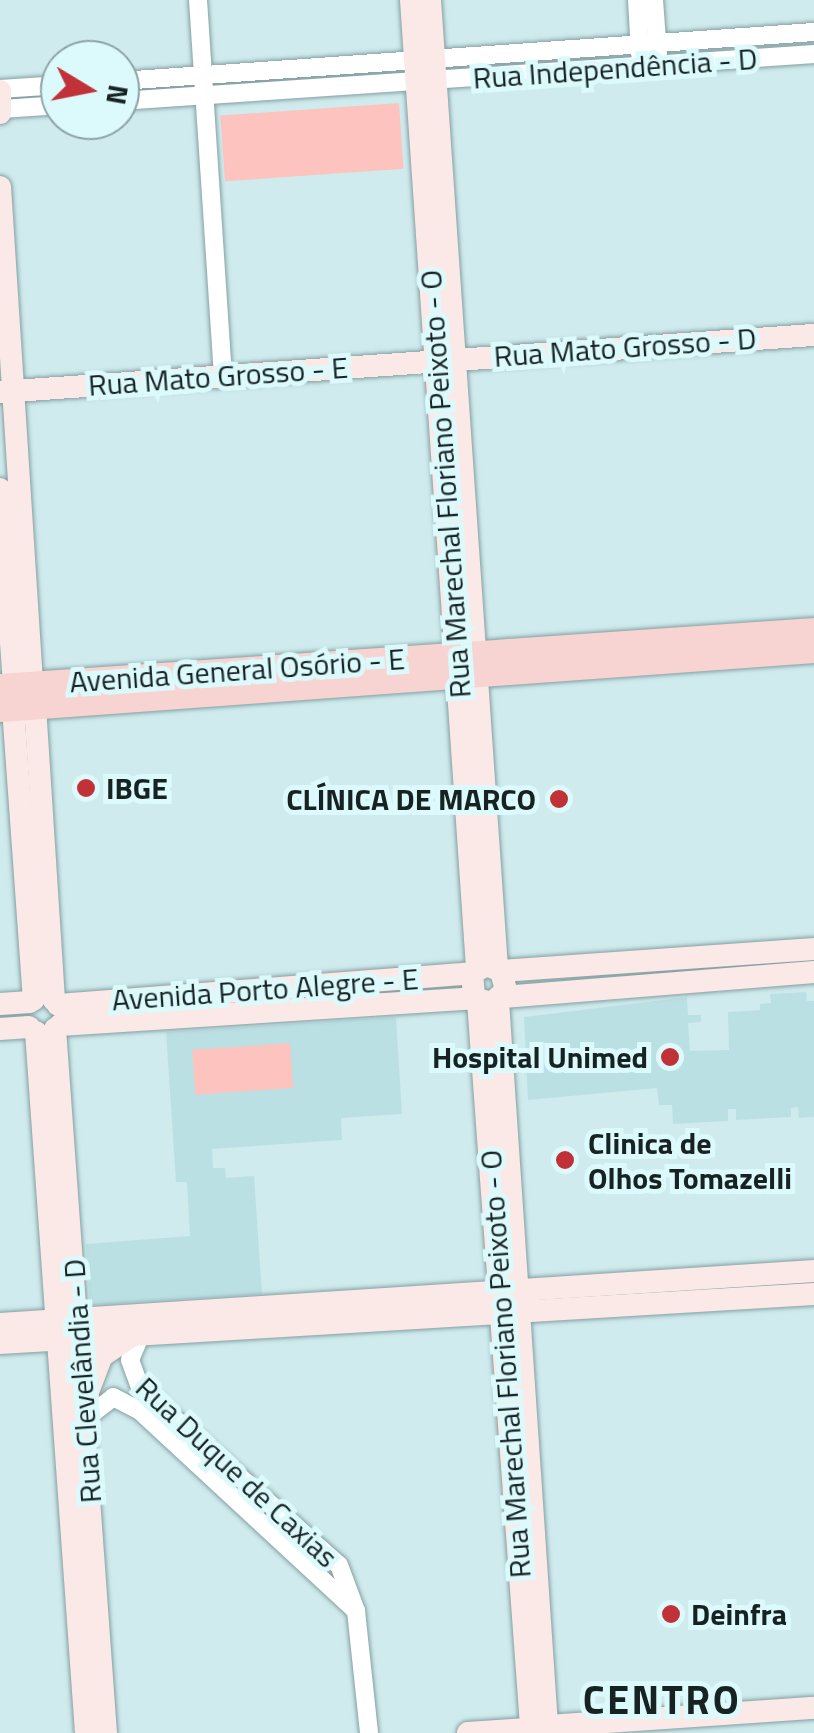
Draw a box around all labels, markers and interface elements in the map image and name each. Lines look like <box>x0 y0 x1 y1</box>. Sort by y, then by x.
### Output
north arrow <box>40 40 140 140</box>
street label: Rua Independência - D <box>472 40 758 96</box>
text: N <box>95 82 141 108</box>
street label: Rua Marechal Floriano Peixoto - O <box>412 269 478 699</box>
street label: Rua Mato Grosso - D <box>493 320 757 374</box>
street label: Rua Mato Grosso - E <box>87 349 349 403</box>
street label: Avenida General Osório - E <box>68 640 406 700</box>
place label: IBGE <box>106 770 168 806</box>
marker: IBGE <box>75 777 97 799</box>
place label: CLÍNICA DE MARCO <box>286 781 536 817</box>
marker: CLÍNICA DE MARCO <box>546 786 572 812</box>
street label: Avenida Porto Alegre - E <box>111 960 419 1018</box>
place label: Hospital Unimed <box>432 1039 648 1075</box>
marker: Hospital Unimed <box>657 1044 683 1070</box>
place label: Clinica de Olhos Tomazelli <box>588 1125 792 1196</box>
marker: Clinica de Olhos Tomazelli <box>552 1147 578 1173</box>
street label: Rua Marechal Floriano Peixoto - O <box>472 1149 538 1579</box>
street label: Rua Clevelândia - D <box>56 1258 108 1504</box>
street label: Rua Duque de Caxias <box>129 1369 345 1575</box>
place label: Deinfra <box>691 1596 787 1632</box>
marker: Deinfra <box>660 1603 682 1625</box>
district label: CENTRO <box>583 1676 741 1724</box>

